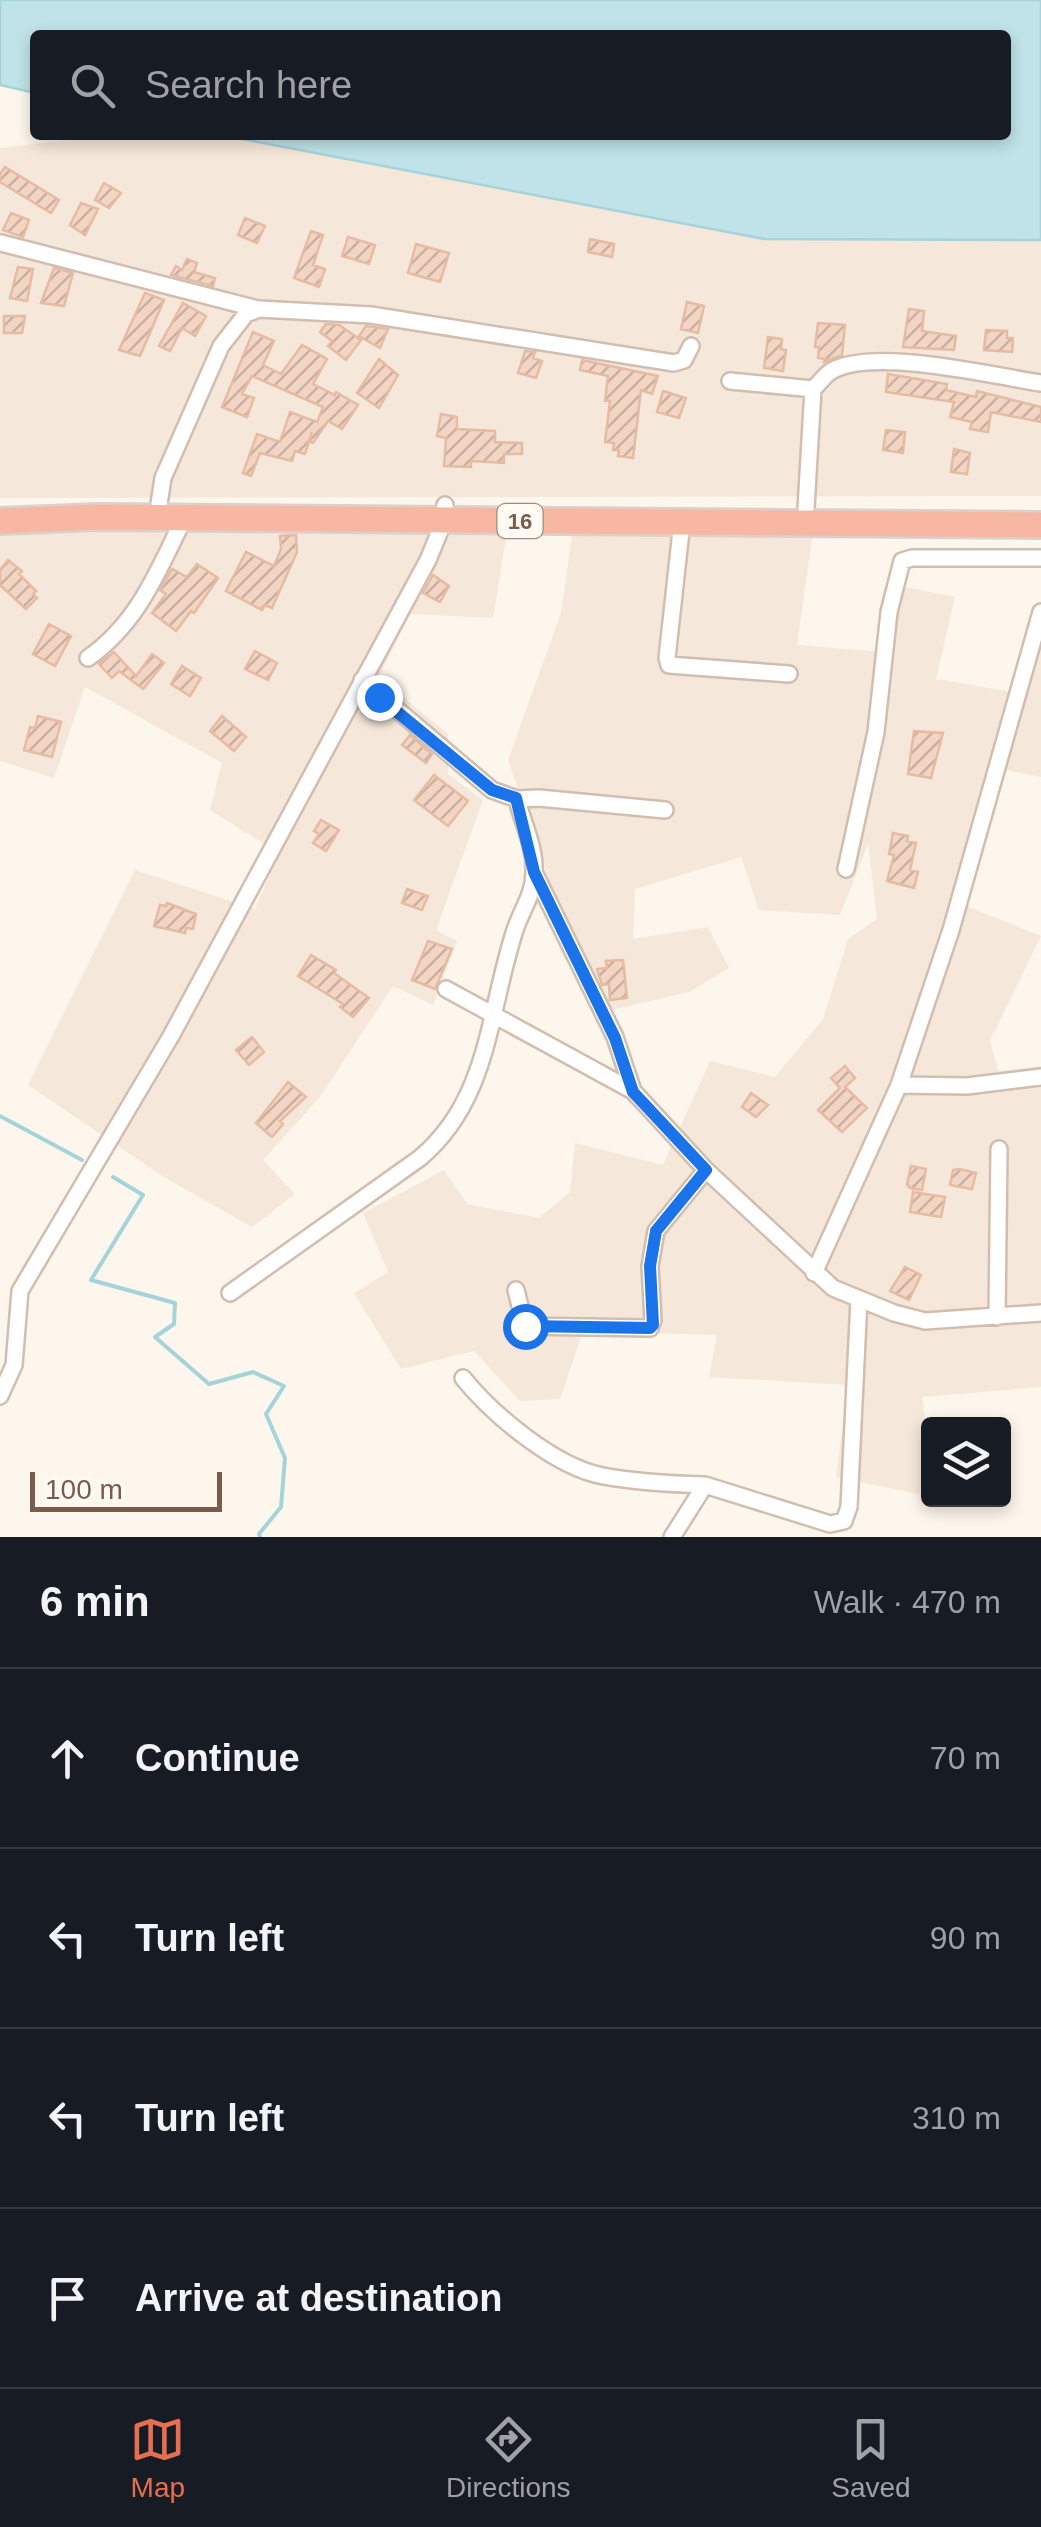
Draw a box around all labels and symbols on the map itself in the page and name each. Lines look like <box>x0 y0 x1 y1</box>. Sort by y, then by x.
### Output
road number: 16 <box>498 504 542 538</box>
route end <box>357 675 403 721</box>
route start <box>503 1304 549 1350</box>
scale bar <box>30 1467 222 1512</box>

